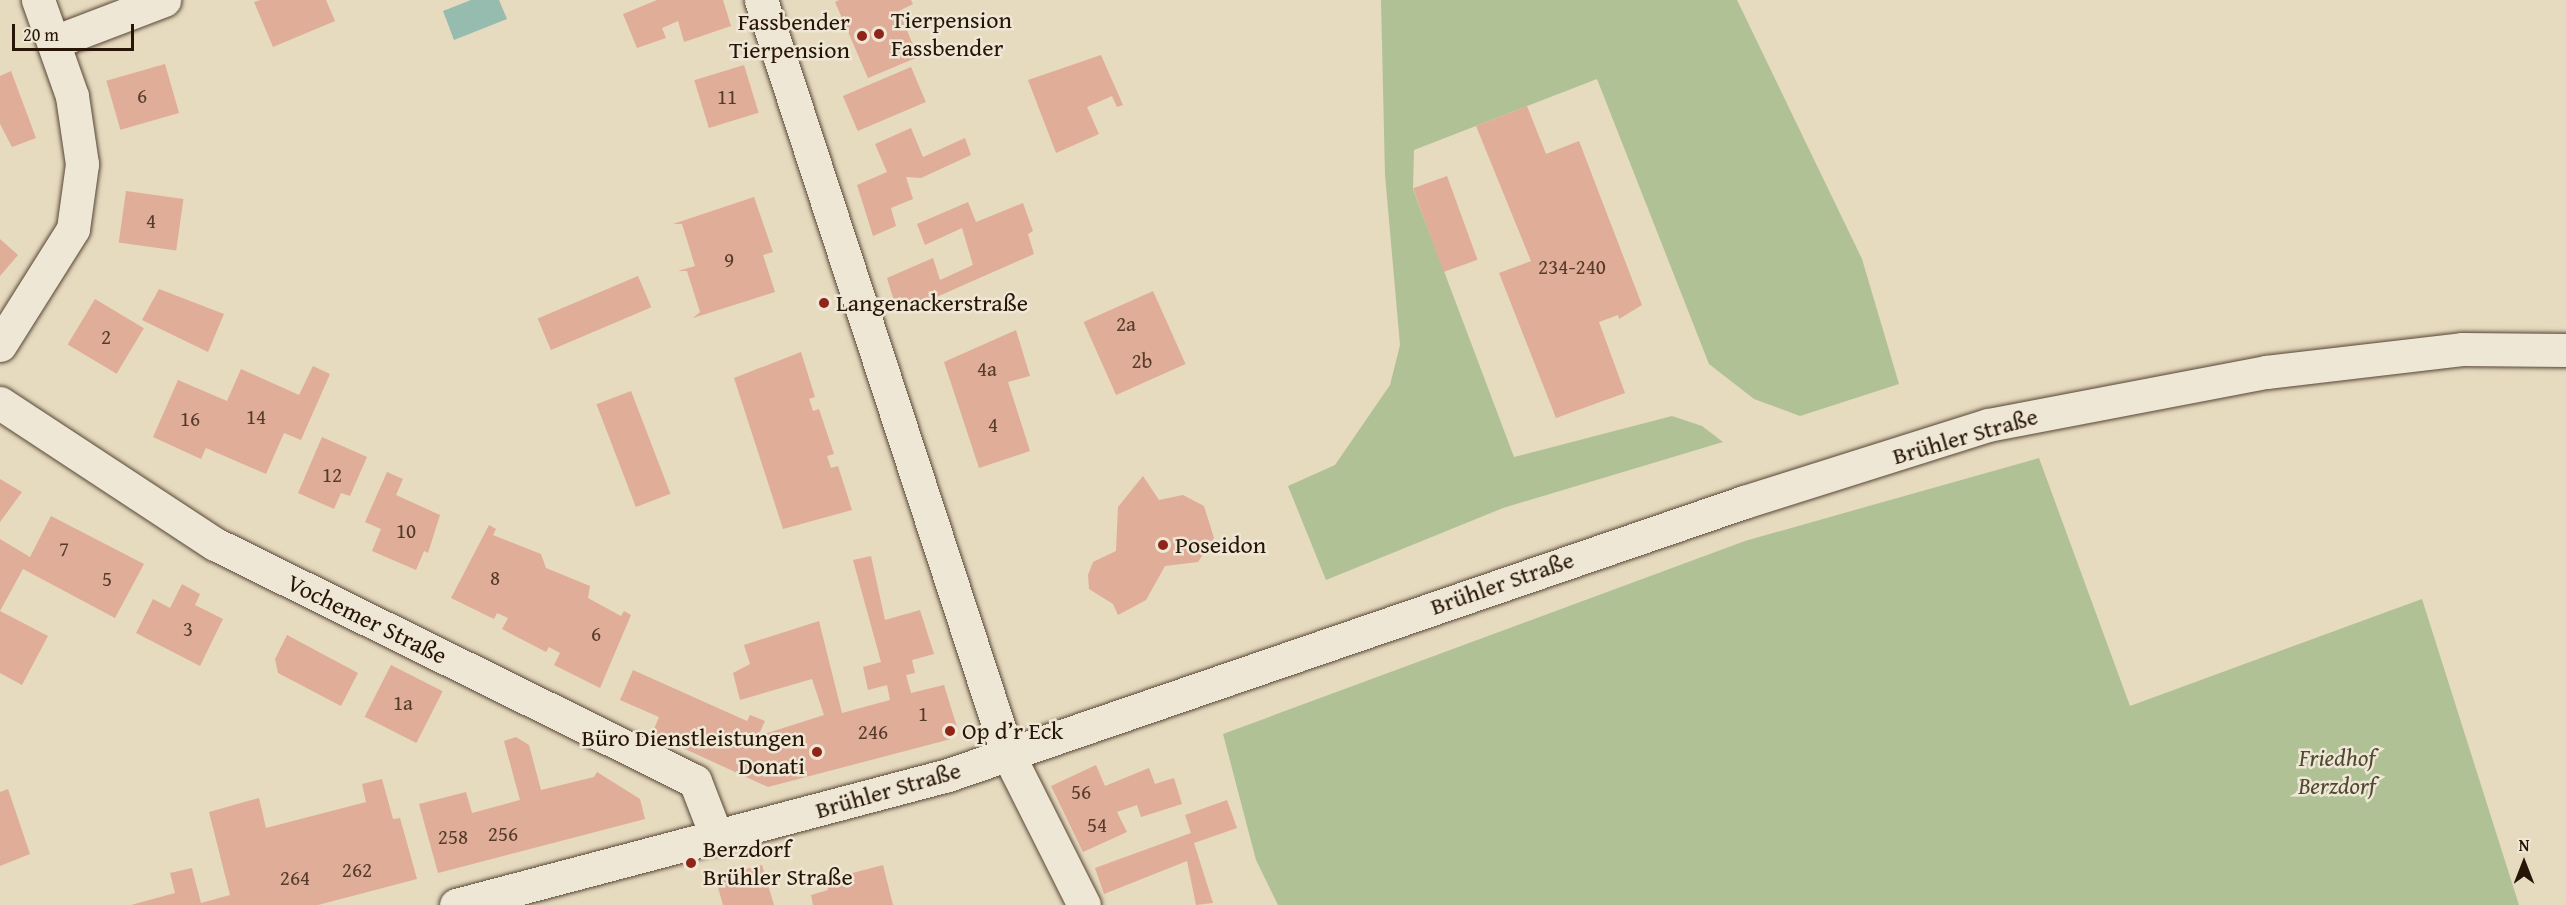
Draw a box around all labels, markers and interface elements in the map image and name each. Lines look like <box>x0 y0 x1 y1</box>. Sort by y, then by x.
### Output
place label: Tierpension Fassbender <box>891 6 1012 62</box>
place label: Fassbender Tierpension <box>729 8 850 64</box>
scale bar <box>15 12 136 50</box>
text: 20 m <box>23 21 59 48</box>
marker: Tierpension Fassbender <box>872 27 886 41</box>
marker: Fassbender Tierpension <box>855 29 869 43</box>
house number: 6 <box>137 83 147 109</box>
house number: 11 <box>717 84 737 110</box>
house number: 4 <box>146 208 156 234</box>
house number: 9 <box>724 247 734 273</box>
house number: 234-240 <box>1538 254 1606 280</box>
place label: Langenackerstraße <box>836 289 1028 317</box>
marker: Langenackerstraße <box>817 296 831 310</box>
house number: 2a <box>1116 311 1136 337</box>
house number: 2 <box>101 324 111 350</box>
house number: 2b <box>1132 348 1152 374</box>
house number: 4a <box>977 356 997 382</box>
street label: Brühler Straße <box>1889 402 2041 470</box>
house number: 14 <box>246 404 266 430</box>
house number: 16 <box>180 406 200 432</box>
house number: 4 <box>988 412 998 438</box>
house number: 12 <box>322 462 342 488</box>
house number: 10 <box>396 518 416 544</box>
place label: Poseidon <box>1175 531 1266 559</box>
house number: 7 <box>59 536 69 562</box>
marker: Poseidon <box>1156 538 1170 552</box>
street label: Brühler Straße <box>1427 545 1577 621</box>
house number: 8 <box>490 565 500 591</box>
house number: 5 <box>102 566 112 592</box>
street label: Vochemer Straße <box>282 568 452 670</box>
house number: 3 <box>183 616 193 642</box>
house number: 6 <box>591 621 601 647</box>
house number: 1a <box>393 690 413 716</box>
house number: 1 <box>918 701 928 727</box>
place label: Op d’r Eck <box>962 717 1063 745</box>
house number: 246 <box>858 719 888 745</box>
place label: Büro Dienstleistungen Donati <box>581 724 805 780</box>
marker: Op d’r Eck <box>943 724 957 738</box>
park label: Friedhof Berzdorf <box>2298 744 2376 800</box>
marker: Büro Dienstleistungen Donati <box>810 745 824 759</box>
street label: Brühler Straße <box>812 756 964 824</box>
house number: 56 <box>1071 779 1091 805</box>
house number: 54 <box>1087 812 1107 838</box>
house number: 256 <box>488 821 518 847</box>
house number: 258 <box>438 824 468 850</box>
north arrow <box>2494 833 2554 893</box>
text: N <box>2519 833 2529 857</box>
place label: Berzdorf Brühler Straße <box>703 835 853 891</box>
marker: Berzdorf Brühler Straße <box>684 856 698 870</box>
house number: 262 <box>342 857 372 883</box>
house number: 264 <box>280 865 310 891</box>

